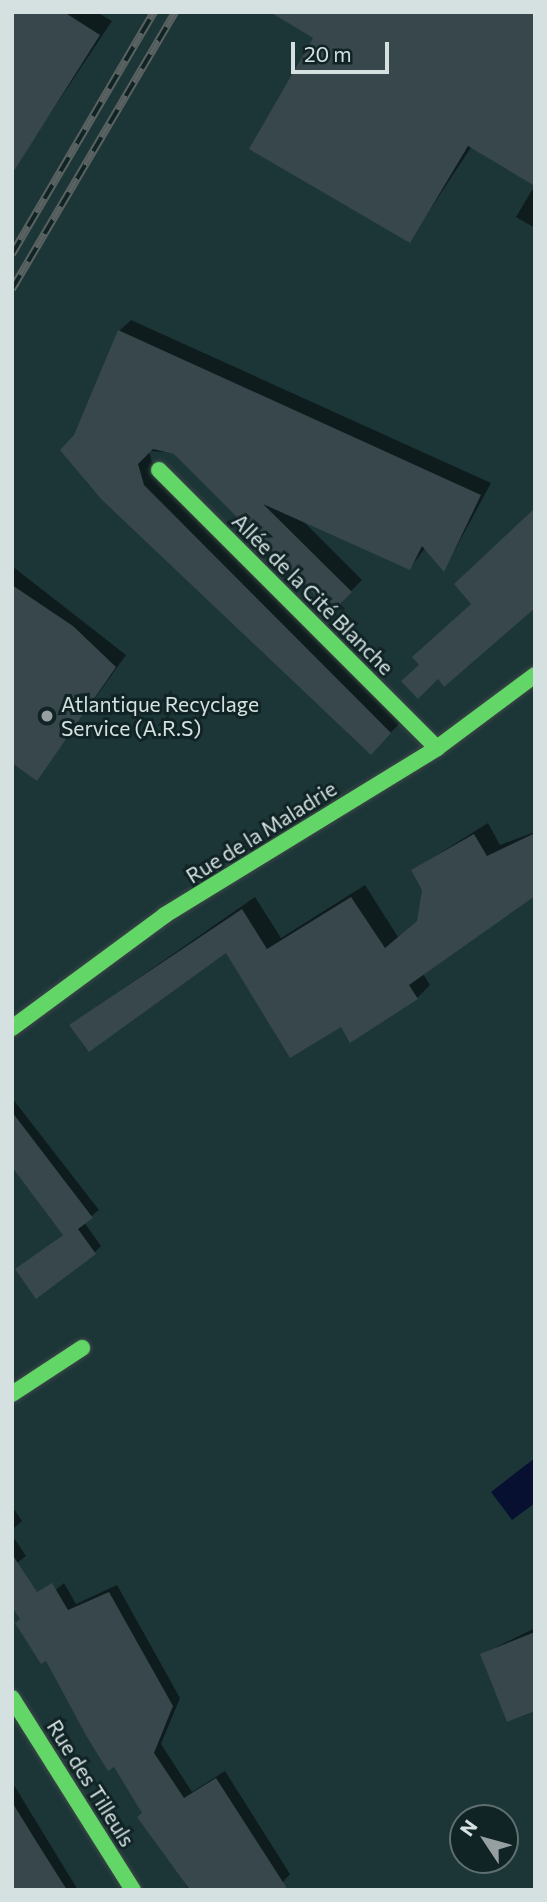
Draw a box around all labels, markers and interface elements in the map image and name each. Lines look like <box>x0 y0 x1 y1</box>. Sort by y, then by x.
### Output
scale bar <box>295 28 393 72</box>
text: 20 m <box>304 41 352 66</box>
street label: Allée de la Cité Blanche <box>227 508 399 680</box>
place label: Atlantique Recyclage Service (A.R.S) <box>61 691 259 741</box>
marker: Atlantique Recyclage Service (A.R.S) <box>39 708 55 724</box>
street label: Rue de la Maladrie <box>181 776 341 888</box>
street label: Rue des Tilleuls <box>42 1715 140 1851</box>
north arrow <box>449 1804 519 1874</box>
text: N <box>455 1815 482 1840</box>

